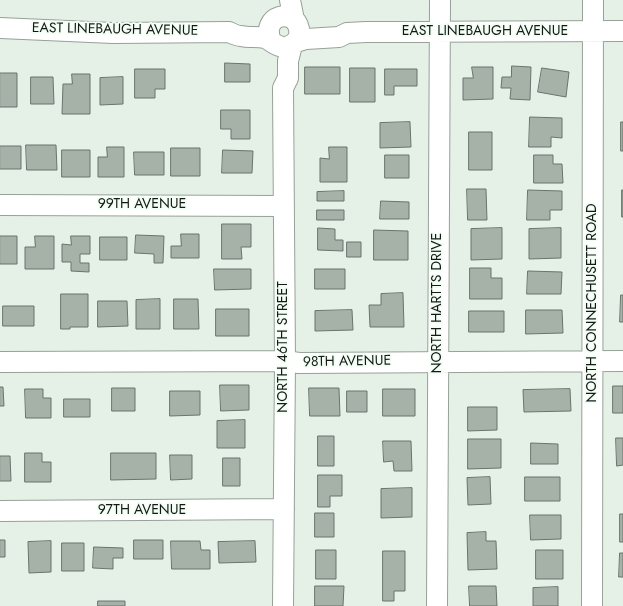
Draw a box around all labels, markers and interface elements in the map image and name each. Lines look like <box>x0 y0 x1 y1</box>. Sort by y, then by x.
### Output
street label: EAST LINEBAUGH AVENUE <box>32 20 198 40</box>
street label: EAST LINEBAUGH AVENUE <box>402 24 568 40</box>
street label: 99TH AVENUE <box>98 197 186 213</box>
street label: NORTH CONNECHUSETT ROAD <box>585 203 601 403</box>
street label: NORTH HARTTS DRIVE <box>430 233 446 373</box>
street label: NORTH 46TH STREET <box>276 281 292 413</box>
street label: 98TH AVENUE <box>303 353 391 371</box>
street label: 97TH AVENUE <box>98 503 186 519</box>

